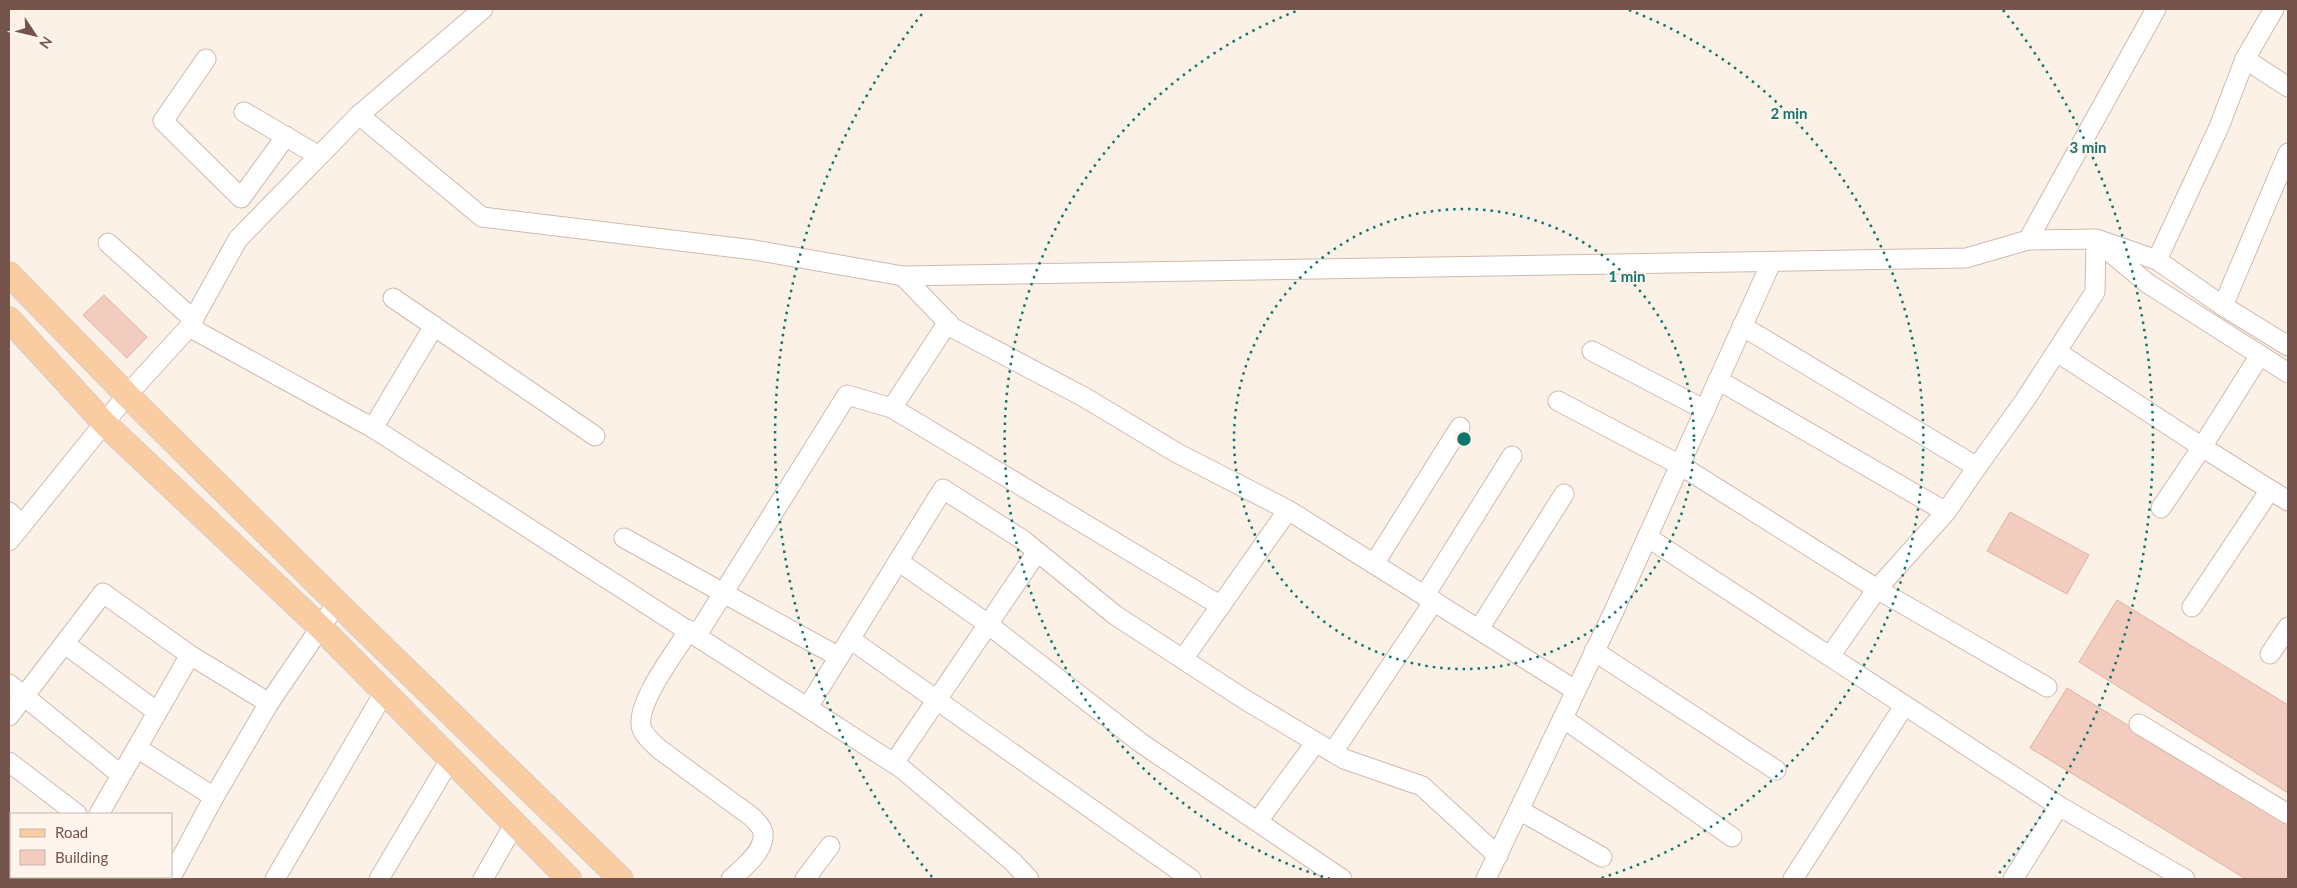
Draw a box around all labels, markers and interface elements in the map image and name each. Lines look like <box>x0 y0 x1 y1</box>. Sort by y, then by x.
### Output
north arrow <box>10 10 60 60</box>
text: N <box>36 33 56 52</box>
text: 2 min <box>1770 104 1808 122</box>
text: 3 min <box>2069 138 2107 156</box>
text: 1 min <box>1608 267 1646 285</box>
centre of rings <box>1455 430 1473 448</box>
legend <box>10 813 172 878</box>
text: Road <box>55 823 88 841</box>
text: Building <box>55 848 108 866</box>

